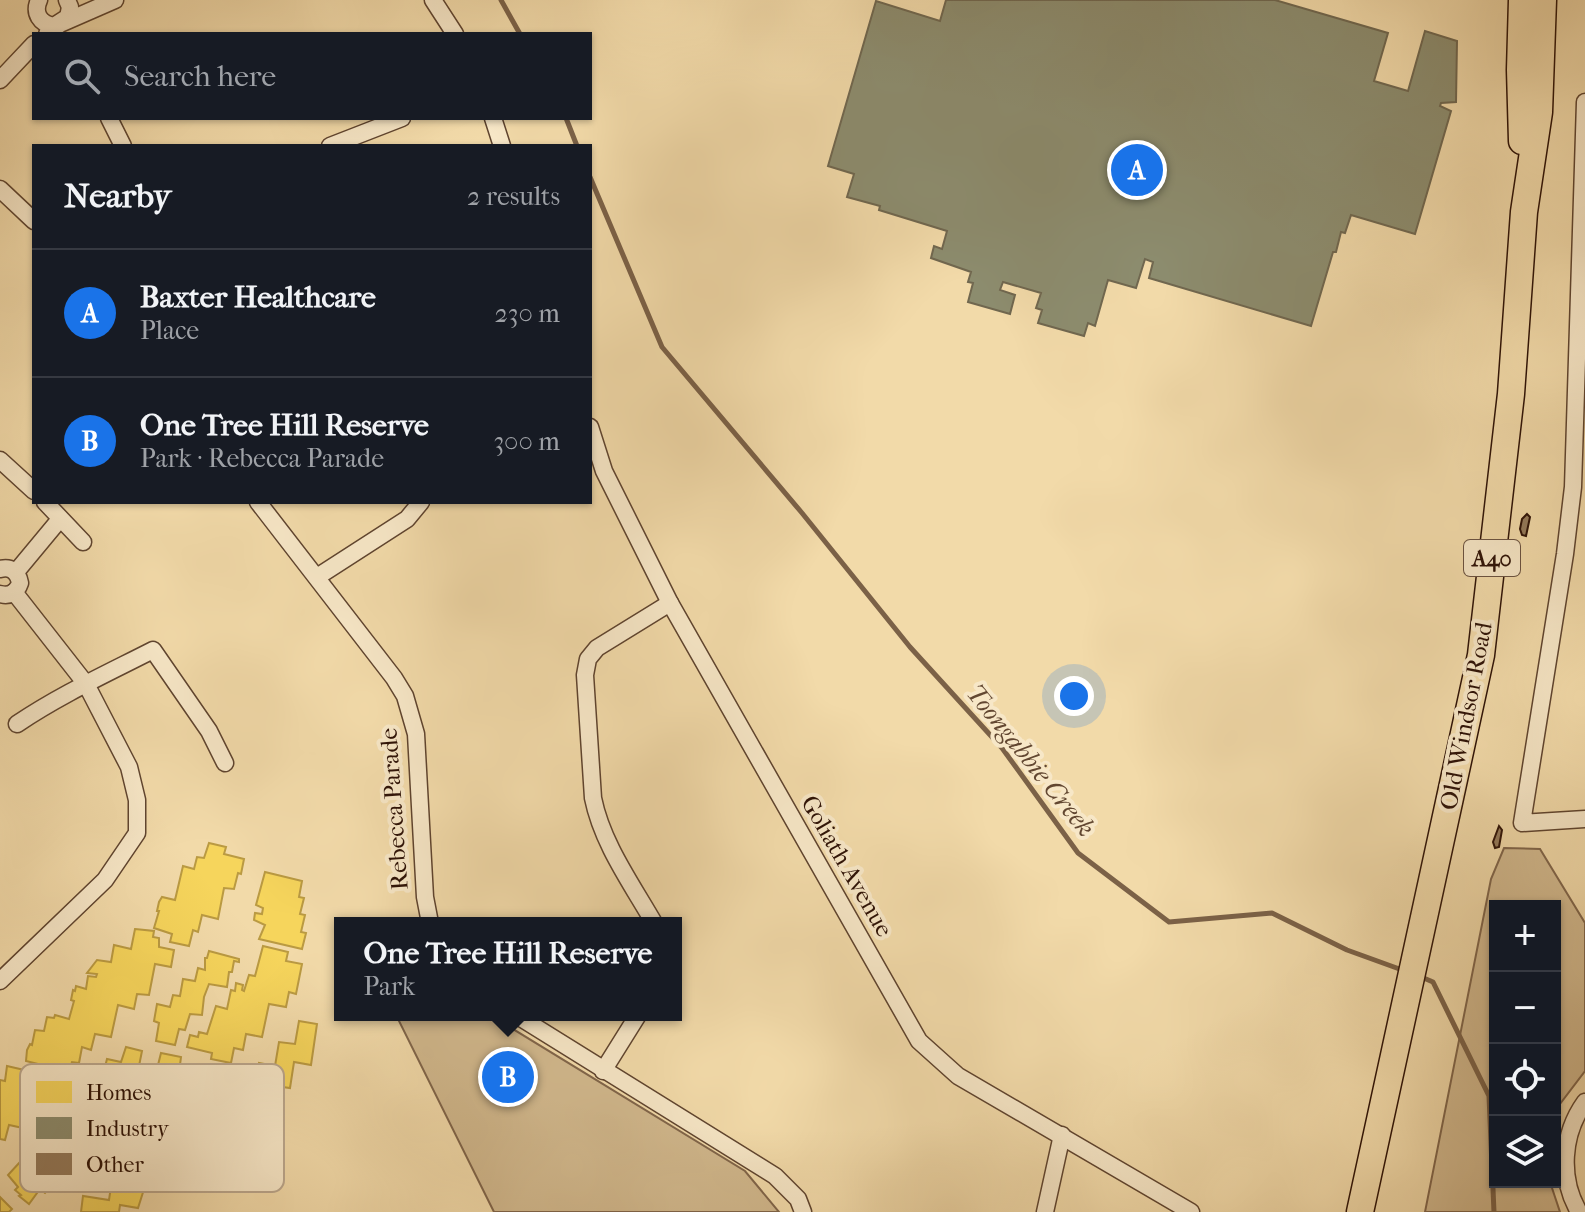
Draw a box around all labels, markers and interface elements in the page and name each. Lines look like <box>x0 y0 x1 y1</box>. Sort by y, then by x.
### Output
search box <box>32 32 592 120</box>
icon: search <box>60 54 104 98</box>
text: Search here <box>124 59 276 94</box>
pin: A <box>1111 140 1163 200</box>
text: Nearby <box>64 176 171 216</box>
text: 2 results <box>467 181 560 212</box>
text: Baxter Healthcare <box>140 280 376 315</box>
text: A <box>82 298 98 329</box>
text: 230 m <box>494 298 560 329</box>
text: Place <box>140 315 199 346</box>
text: One Tree Hill Reserve <box>140 408 429 443</box>
text: B <box>82 426 98 457</box>
text: 300 m <box>493 426 560 457</box>
text: Park · Rebecca Parade <box>140 443 384 474</box>
road number: A40 <box>1464 540 1520 576</box>
street label: Old Windsor Road <box>1434 619 1498 812</box>
your location <box>1054 676 1094 716</box>
water label: Toongabbie Creek <box>960 678 1102 843</box>
street label: Rebecca Parade <box>374 727 414 891</box>
street label: Goliath Avenue <box>795 790 899 942</box>
map controls <box>1489 900 1561 1188</box>
button: + <box>1489 900 1561 972</box>
popup <box>334 917 682 1021</box>
text: One Tree Hill Reserve <box>364 936 652 971</box>
text: Park <box>364 971 415 1002</box>
button: − <box>1489 972 1561 1044</box>
button: locate <box>1489 1044 1561 1116</box>
pin: B <box>482 1047 534 1107</box>
legend <box>20 1064 284 1192</box>
text: Homes <box>86 1080 151 1106</box>
text: Industry <box>86 1116 170 1142</box>
button: layers <box>1489 1116 1561 1188</box>
text: Other <box>86 1152 144 1178</box>

